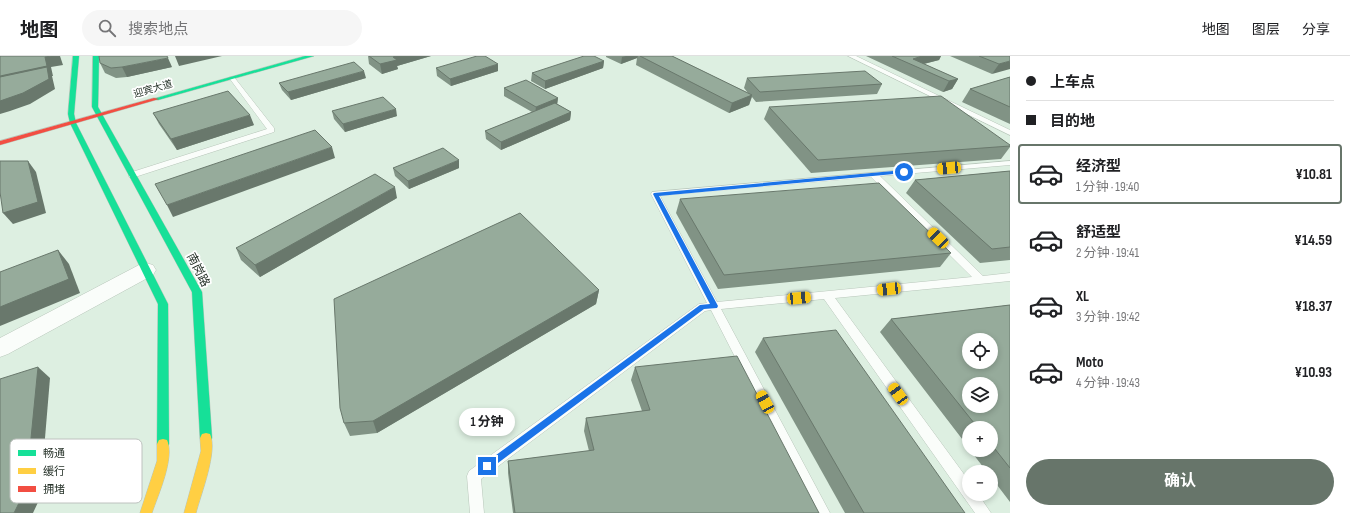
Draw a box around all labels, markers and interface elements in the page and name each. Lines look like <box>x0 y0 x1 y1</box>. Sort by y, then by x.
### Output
search box <box>82 10 362 46</box>
icon: search <box>96 17 118 39</box>
text: 地图 <box>20 19 58 42</box>
text: 搜索地点 <box>128 20 188 39</box>
text: 地图 <box>1202 21 1230 38</box>
text: 图层 <box>1252 21 1280 38</box>
text: 分享 <box>1302 21 1330 38</box>
text: 上车点 <box>1050 73 1095 92</box>
street label: 迎宾大道 <box>132 78 174 100</box>
text: 目的地 <box>1050 112 1095 131</box>
icon: car <box>1028 156 1064 192</box>
text: 经济型 <box>1076 157 1121 176</box>
car <box>937 161 961 175</box>
route start <box>895 163 913 181</box>
text: ¥10.81 <box>1295 165 1332 184</box>
text: 1 分钟 · 19:40 <box>1076 179 1139 195</box>
icon: car <box>1028 222 1064 258</box>
text: 舒适型 <box>1076 223 1121 242</box>
car <box>925 225 951 251</box>
text: ¥14.59 <box>1294 231 1332 250</box>
text: 2 分钟 · 19:41 <box>1076 245 1139 261</box>
street label: 南岗路 <box>183 251 213 289</box>
car <box>876 282 902 296</box>
text: XL <box>1076 287 1089 306</box>
icon: car <box>1028 288 1064 324</box>
car <box>787 291 811 305</box>
text: ¥18.37 <box>1295 297 1332 316</box>
text: 3 分钟 · 19:42 <box>1076 309 1140 325</box>
map controls <box>962 333 998 501</box>
button: locate <box>962 333 998 369</box>
text: Moto <box>1076 353 1103 372</box>
icon: car <box>1028 354 1064 390</box>
text: ¥10.93 <box>1295 363 1332 382</box>
text: 4 分钟 · 19:43 <box>1076 375 1140 391</box>
button: layers <box>962 377 998 413</box>
car <box>886 381 910 407</box>
car <box>754 389 776 415</box>
callout: 1 分钟 <box>459 408 515 436</box>
text: 1 分钟 <box>470 414 504 430</box>
button: + <box>962 421 998 457</box>
legend <box>10 439 142 503</box>
text: 畅通 <box>43 447 65 460</box>
route end <box>478 457 496 475</box>
button: 确认 <box>1026 459 1334 505</box>
text: 缓行 <box>43 465 65 478</box>
button: − <box>962 465 998 501</box>
text: 拥堵 <box>43 483 65 496</box>

